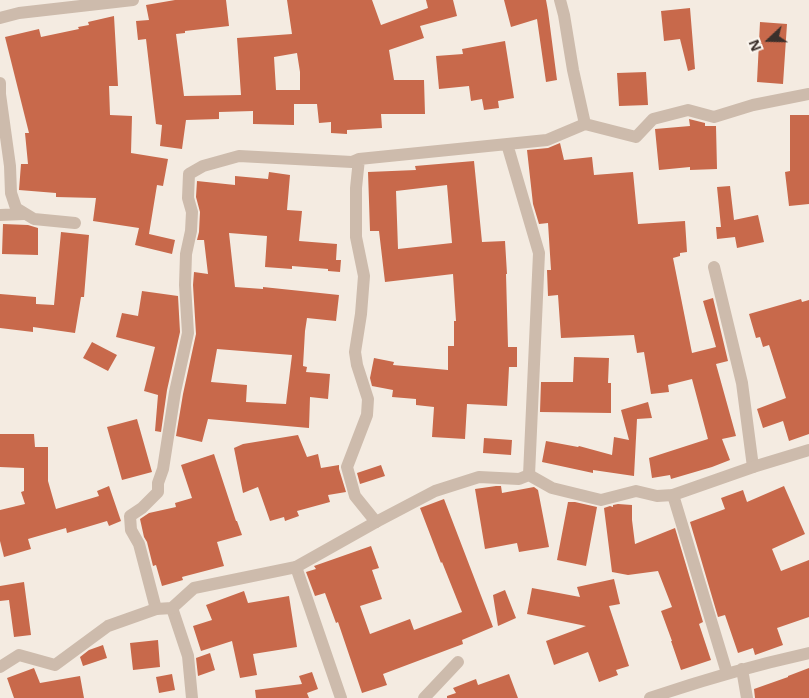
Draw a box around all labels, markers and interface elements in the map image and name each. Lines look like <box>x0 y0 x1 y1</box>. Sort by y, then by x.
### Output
north arrow <box>744 15 794 65</box>
text: N <box>744 37 765 54</box>

